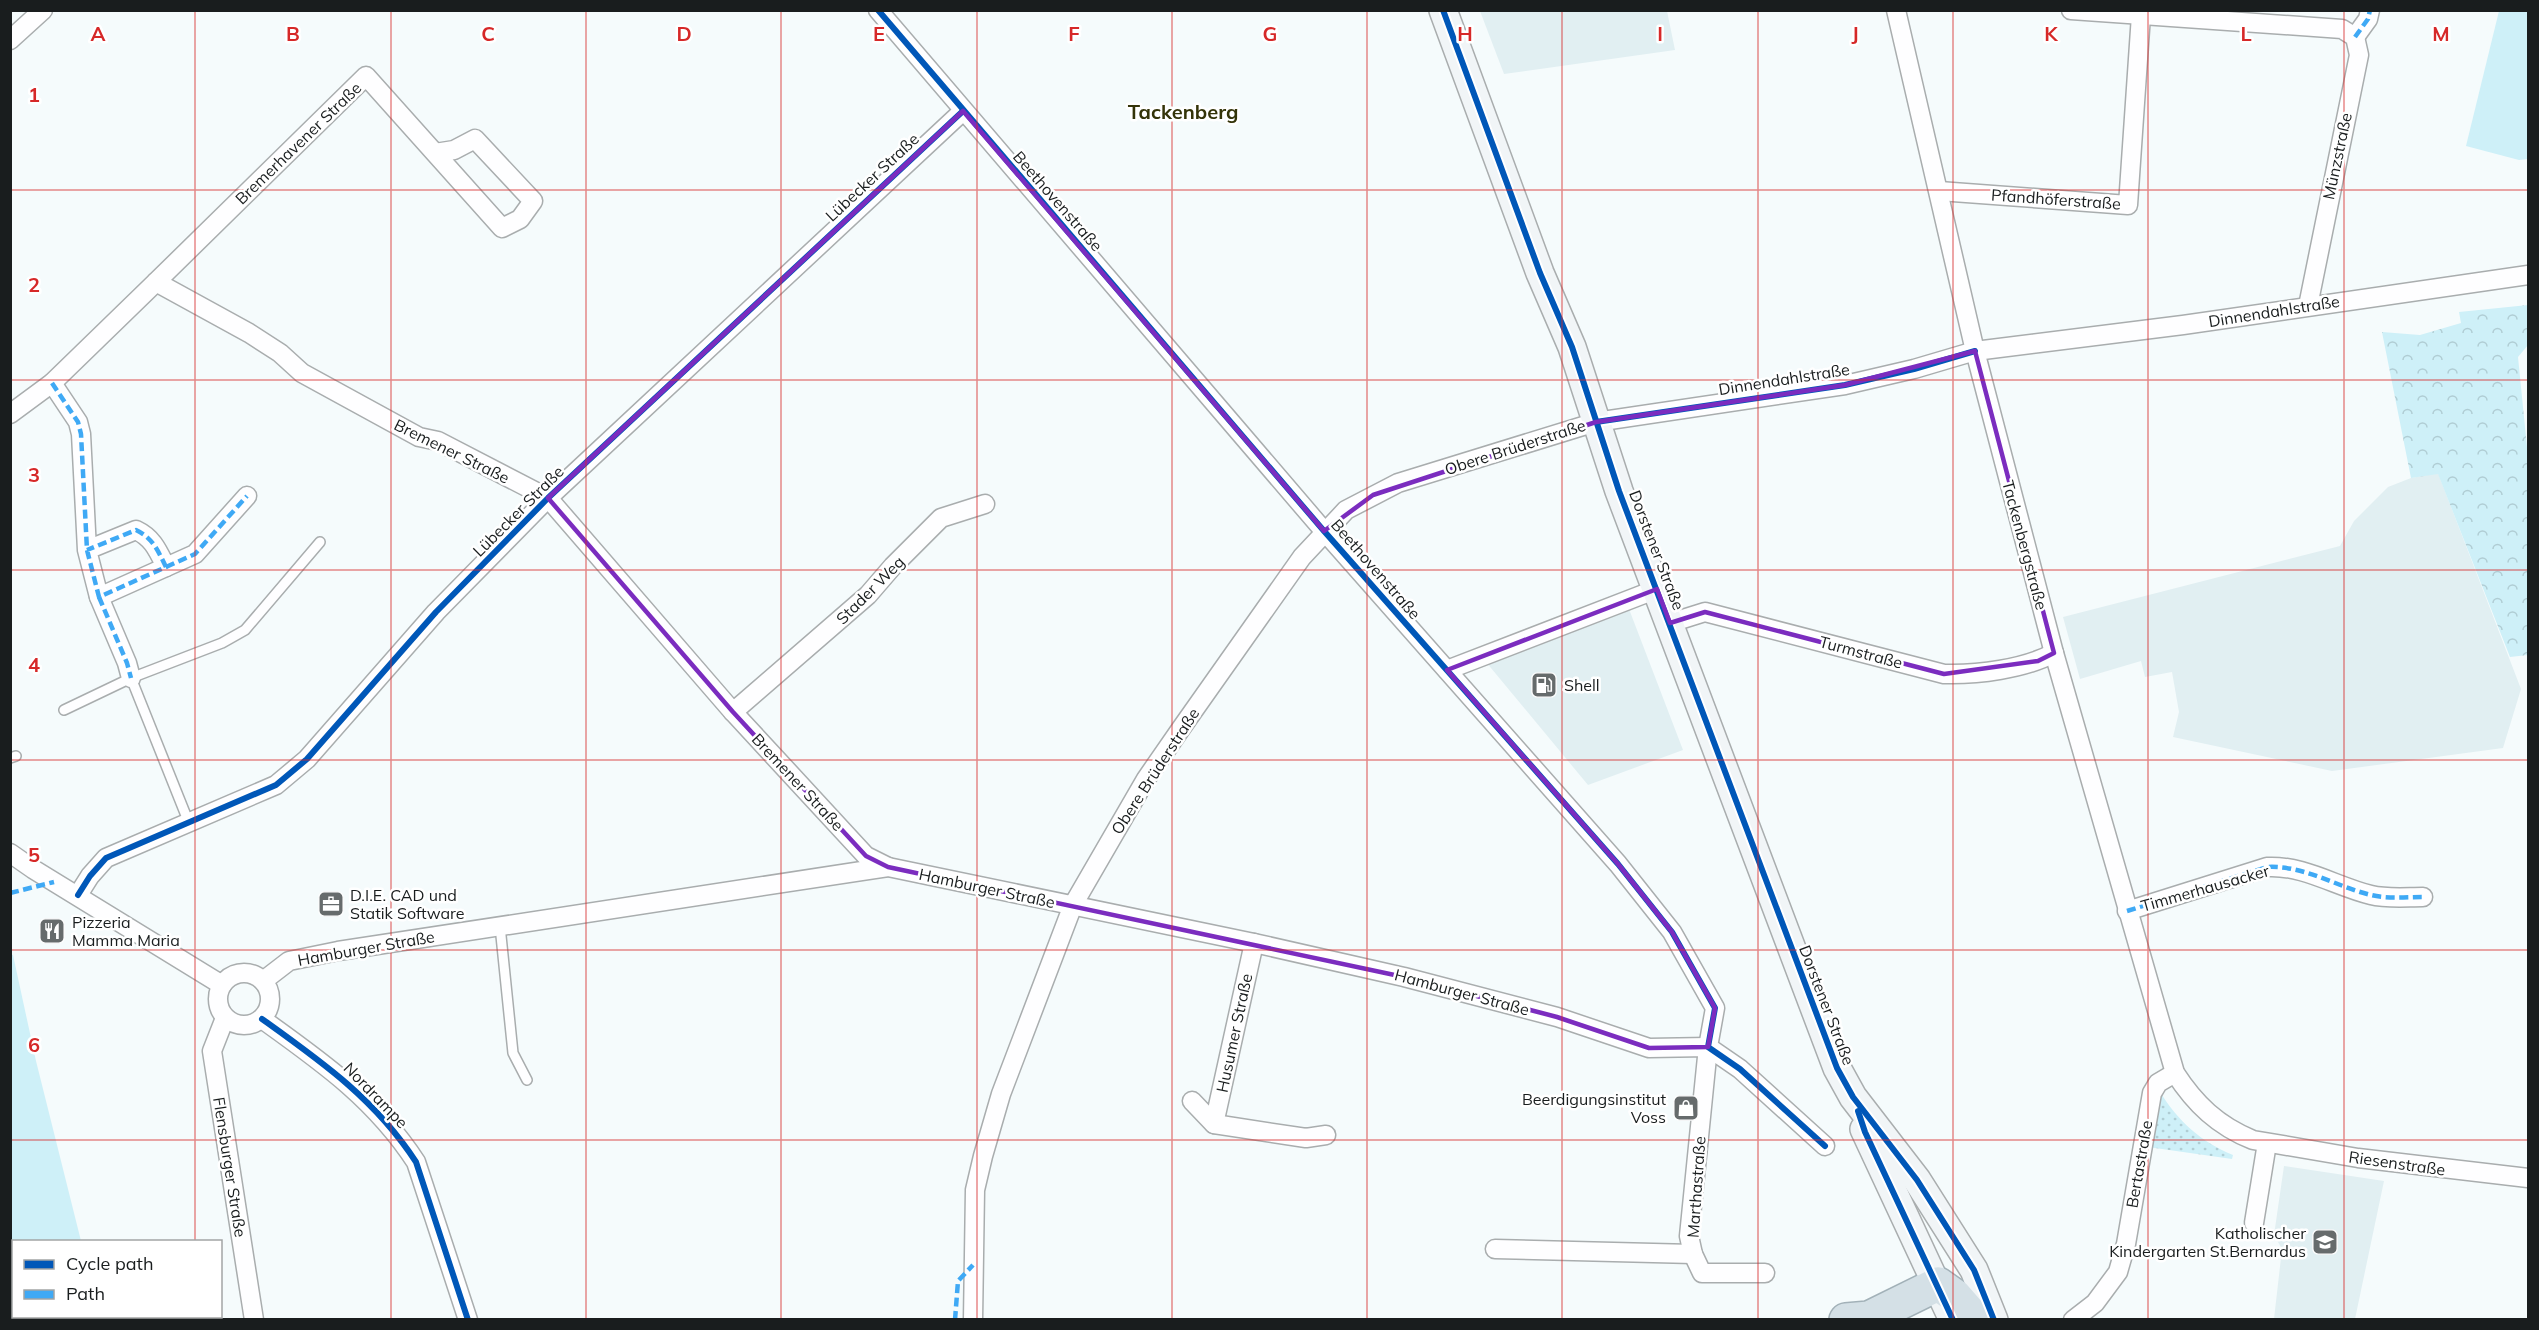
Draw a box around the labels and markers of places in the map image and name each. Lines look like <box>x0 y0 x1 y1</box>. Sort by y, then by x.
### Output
fuel station icon: Shell <box>1529 670 1559 700</box>
place label: Shell <box>1564 675 1600 695</box>
place label: D.I.E. CAD und Statik Software <box>350 885 464 923</box>
office icon: D.I.E. CAD und Statik Software <box>316 889 346 919</box>
place label: Pizzeria Mamma Maria <box>72 912 180 950</box>
restaurant icon: Pizzeria Mamma Maria <box>37 916 67 946</box>
place label: Beerdigungsinstitut Voss <box>1522 1089 1666 1127</box>
shop icon: Beerdigungsinstitut Voss <box>1671 1093 1701 1123</box>
place label: Katholischer Kindergarten St.Bernardus <box>2109 1223 2306 1261</box>
school or university icon: Katholischer Kindergarten St.Bernardus <box>2310 1227 2340 1257</box>

